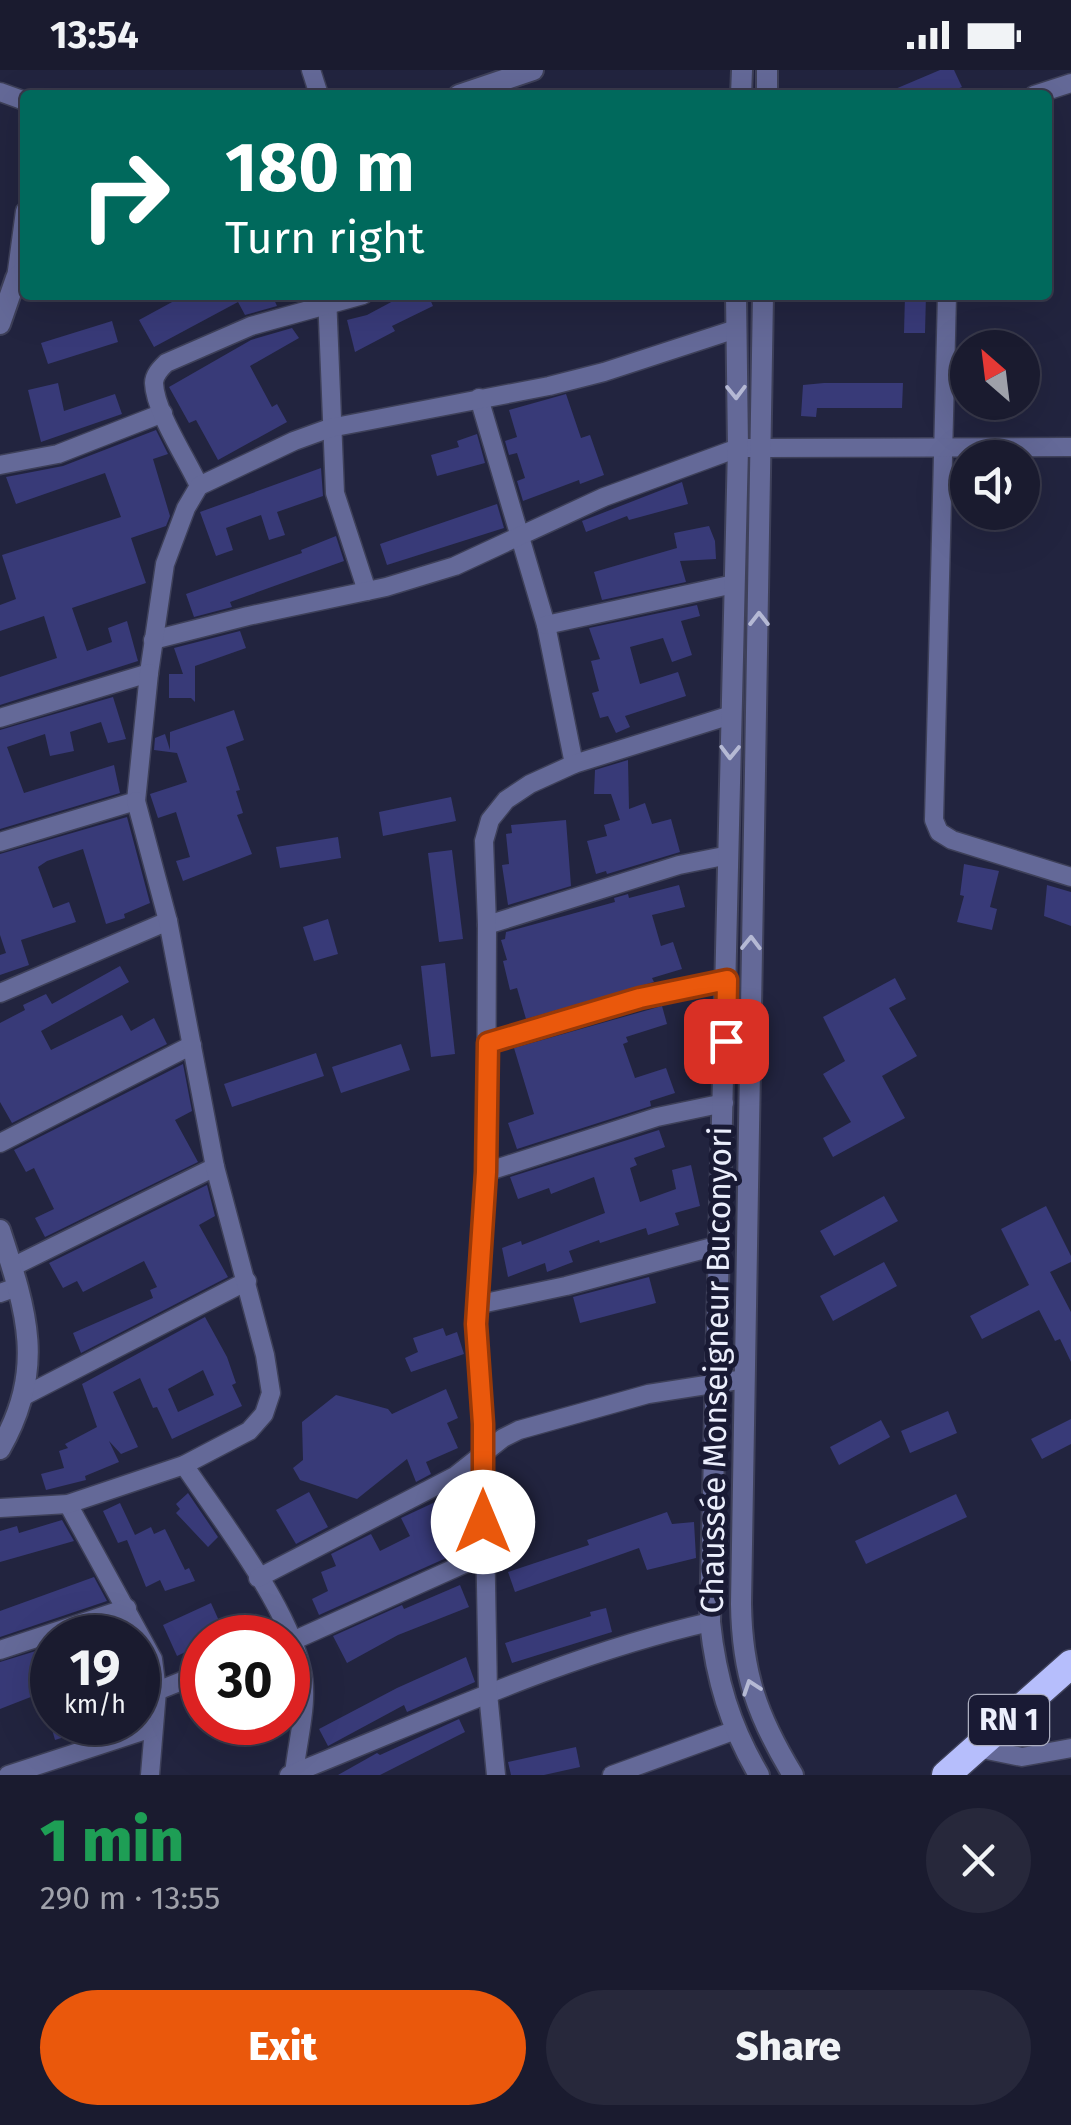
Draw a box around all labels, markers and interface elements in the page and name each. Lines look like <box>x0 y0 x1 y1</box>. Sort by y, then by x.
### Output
text: 13:54 <box>50 12 139 58</box>
text: 180 m <box>225 126 415 210</box>
icon: right <box>60 130 190 260</box>
text: Turn right <box>225 211 424 265</box>
north arrow <box>950 330 1040 420</box>
map controls <box>950 330 1040 530</box>
one-way arrow <box>725 386 747 401</box>
button: sound <box>950 440 1040 530</box>
one-way arrow <box>748 610 770 626</box>
one-way arrow <box>719 746 741 761</box>
one-way arrow <box>741 935 762 951</box>
pin <box>684 999 769 1084</box>
icon: arrive <box>699 1014 754 1069</box>
street label: Chaussée Monseigneur Buconyori <box>693 1126 739 1614</box>
position arrow <box>431 1470 535 1574</box>
speed limit sign: 30 <box>180 1615 310 1745</box>
text: 19 <box>69 1638 121 1698</box>
one-way arrow <box>743 1679 763 1696</box>
text: km/h <box>64 1690 126 1720</box>
road number: RN 1 <box>969 1695 1049 1745</box>
text: 1 min <box>40 1805 184 1877</box>
button: close <box>926 1808 1031 1913</box>
text: 290 m · 13:55 <box>40 1879 220 1917</box>
button: Exit <box>40 1990 526 2105</box>
button: Share <box>546 1990 1031 2105</box>

